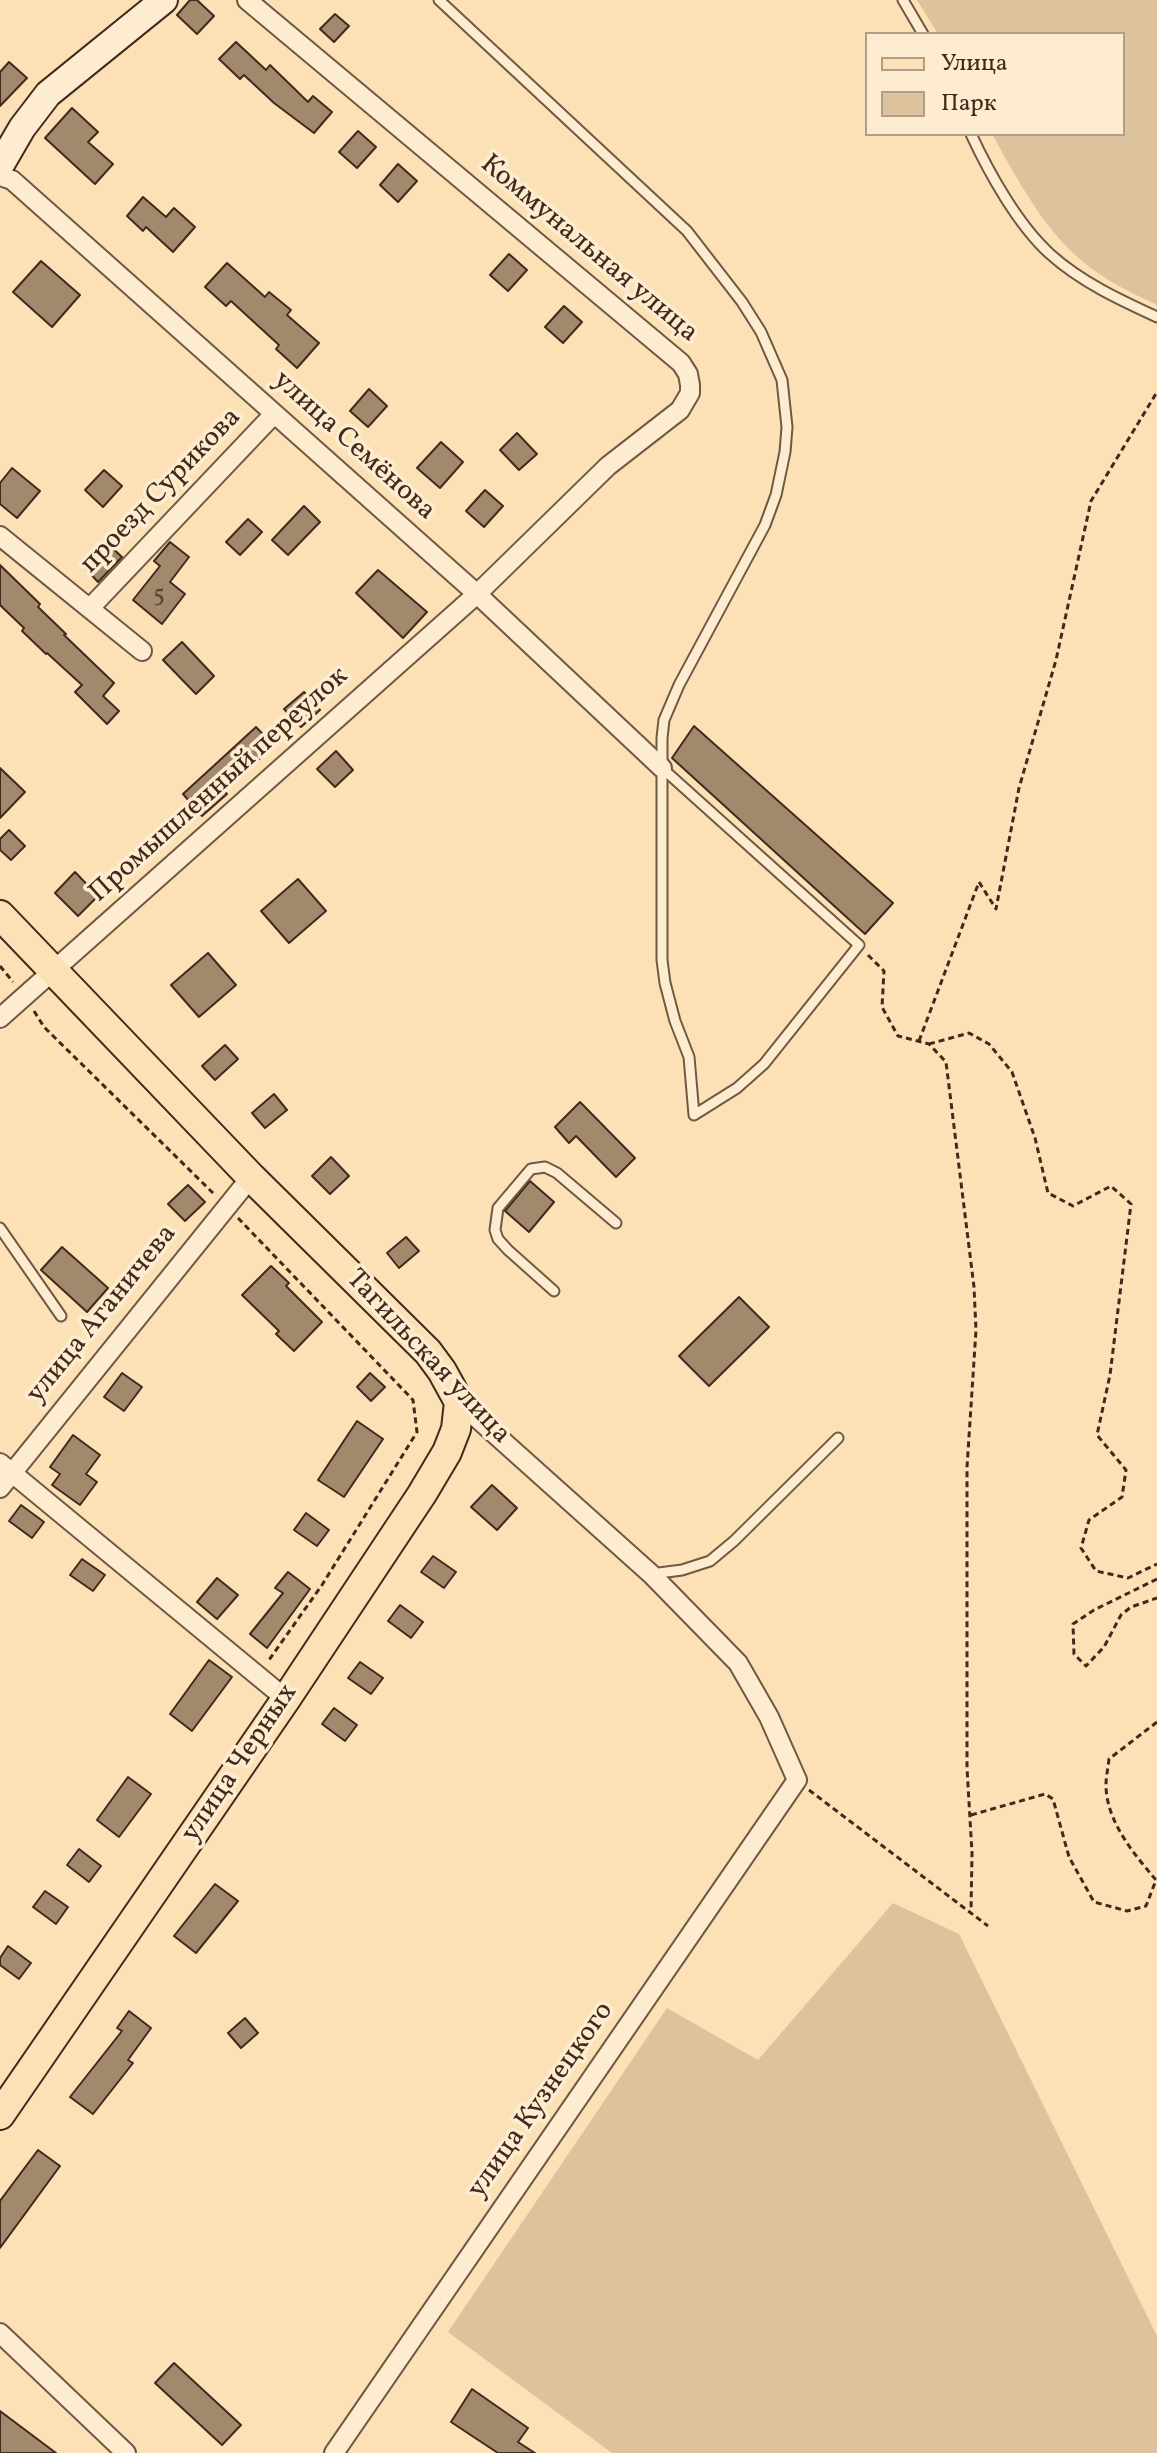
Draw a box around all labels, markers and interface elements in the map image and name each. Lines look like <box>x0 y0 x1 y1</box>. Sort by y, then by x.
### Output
legend <box>865 32 1125 136</box>
text: Улица <box>941 47 1008 81</box>
text: Парк <box>941 87 997 121</box>
street label: Коммунальная улица <box>472 149 704 351</box>
street label: улица Семёнова <box>265 365 441 529</box>
street label: проезд Сурикова <box>75 402 249 582</box>
house number: 5 <box>153 583 165 611</box>
street label: Промышленный переулок <box>84 661 356 911</box>
street label: улица Аганичева <box>21 1219 185 1411</box>
street label: Тагильская улица <box>338 1264 516 1452</box>
street label: улица Черных <box>176 1678 306 1850</box>
street label: улица Кузнецкого <box>462 1996 622 2206</box>

